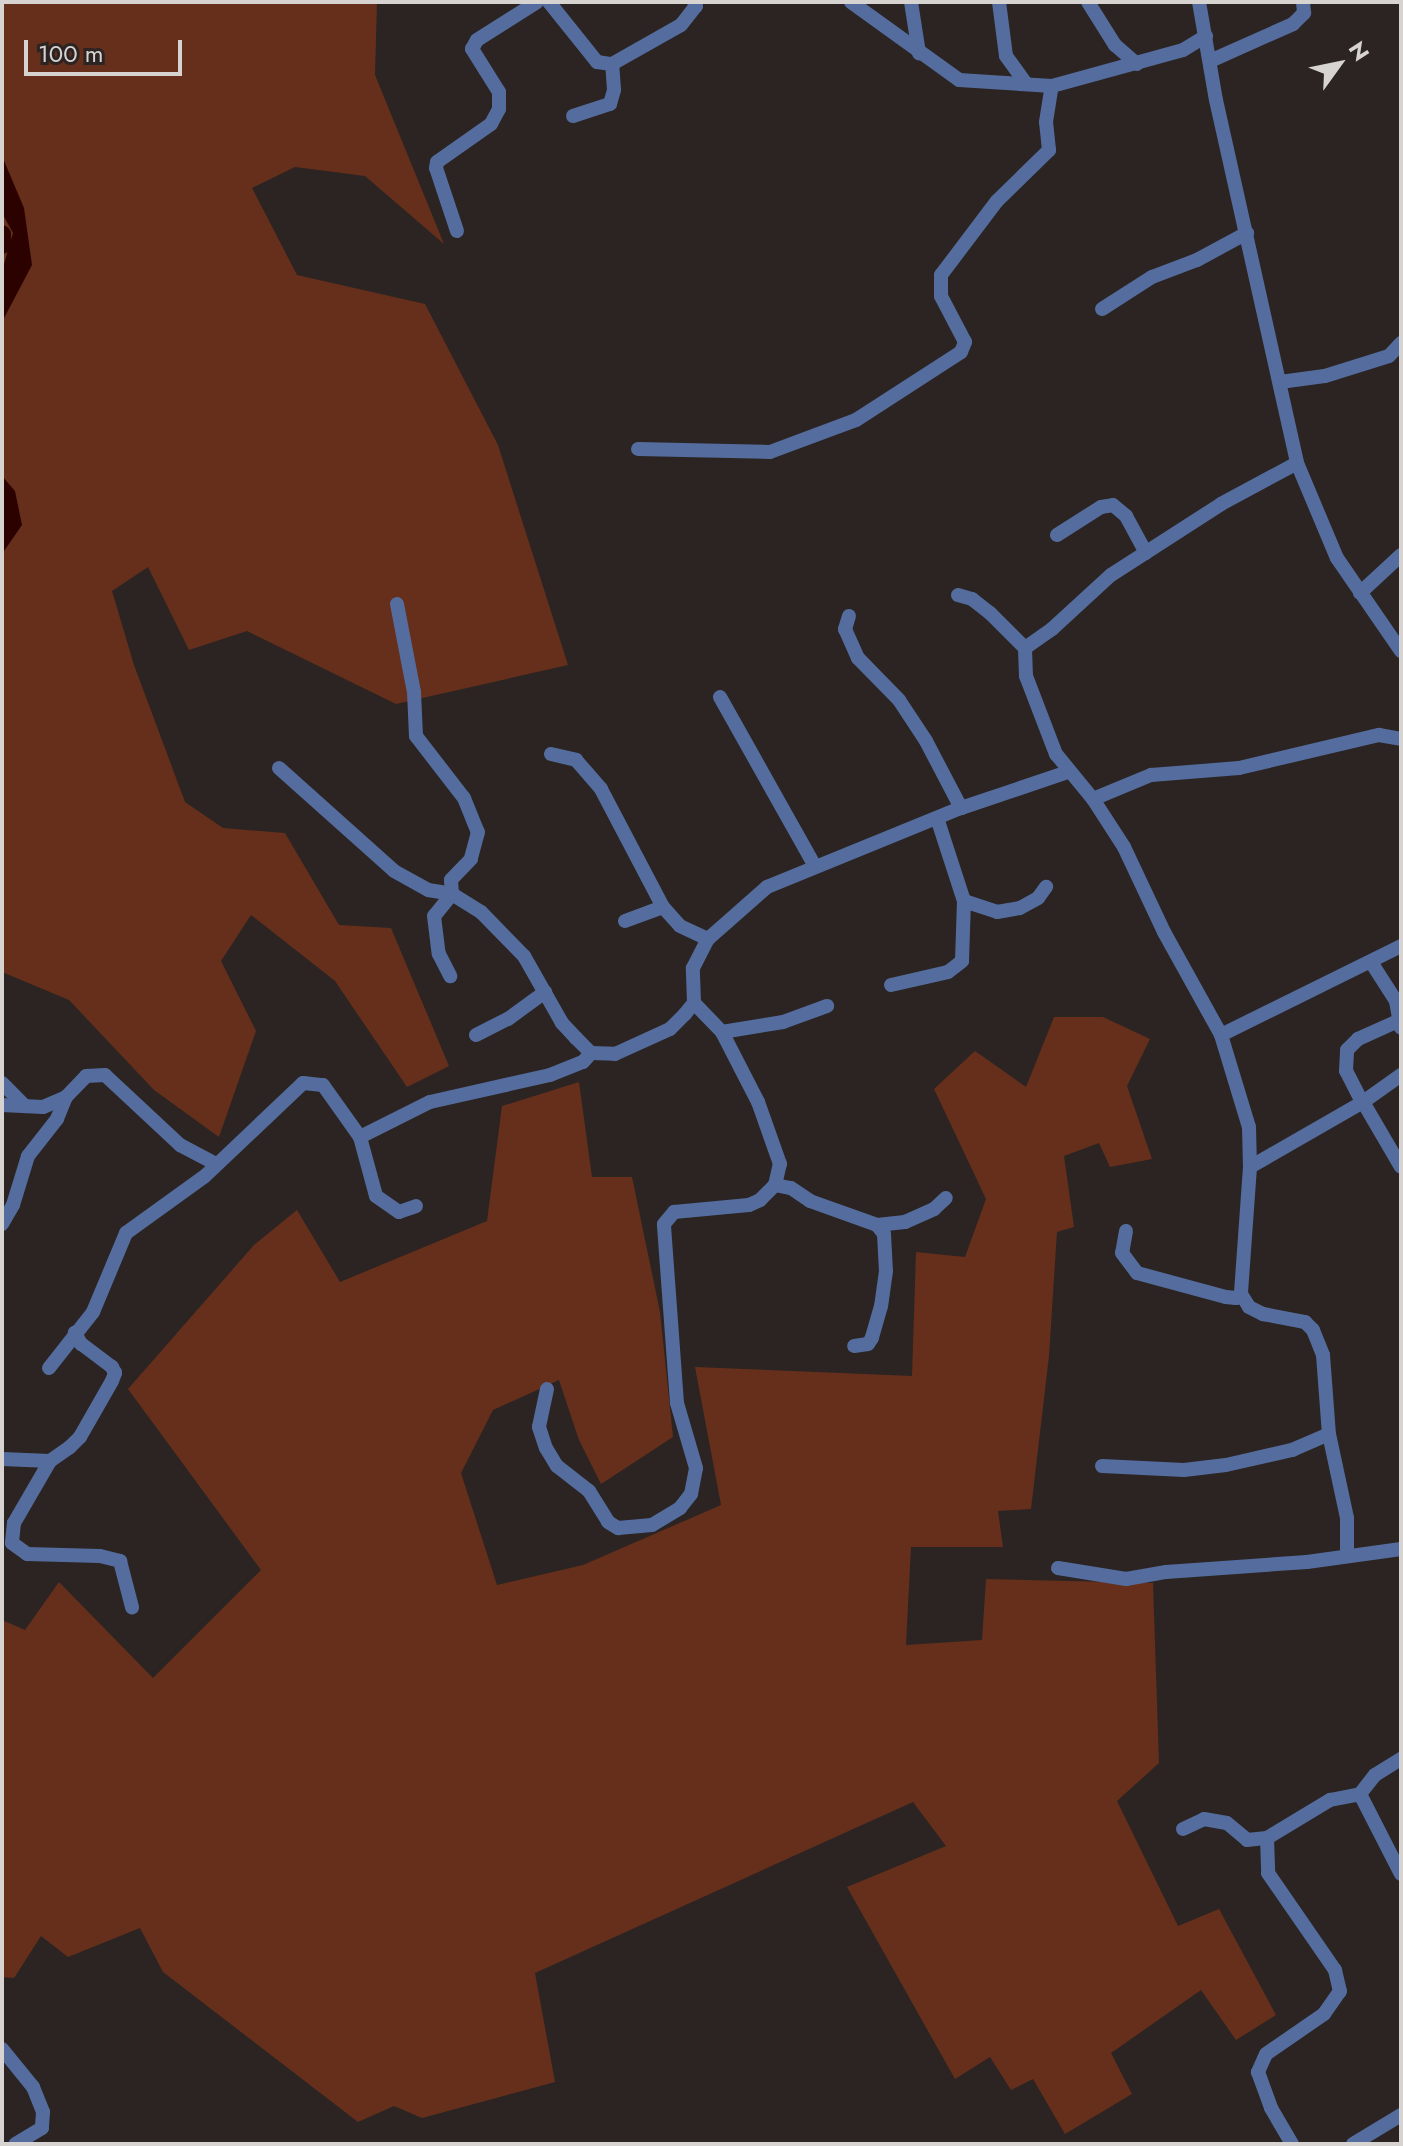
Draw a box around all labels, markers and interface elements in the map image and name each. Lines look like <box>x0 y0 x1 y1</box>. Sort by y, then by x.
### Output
scale bar <box>28 24 186 74</box>
north arrow <box>1299 24 1379 104</box>
text: N <box>1341 35 1377 67</box>
text: 100 m <box>38 36 104 71</box>

